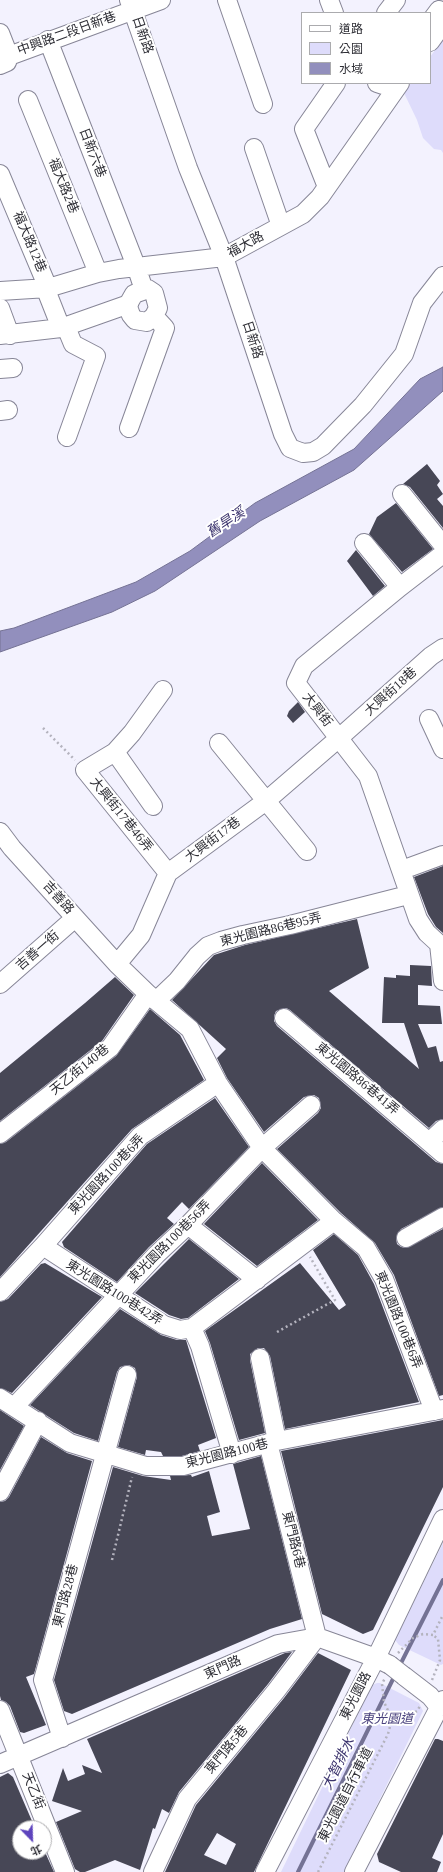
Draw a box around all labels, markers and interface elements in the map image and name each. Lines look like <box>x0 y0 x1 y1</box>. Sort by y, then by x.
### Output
street label: 中興路二段日新巷 <box>15 9 119 59</box>
legend <box>301 12 431 84</box>
street label: 日新路 <box>128 14 156 56</box>
text: 道路 <box>339 22 363 36</box>
text: 公園 <box>339 42 363 56</box>
text: 水域 <box>339 62 363 76</box>
street label: 日新六巷 <box>75 126 109 180</box>
street label: 福大路2巷 <box>45 156 81 216</box>
street label: 福大路12巷 <box>9 209 49 275</box>
street label: 福大路 <box>225 229 267 261</box>
street label: 日新路 <box>239 319 265 361</box>
water label: 舊旱溪 <box>204 505 248 541</box>
street label: 大興街18巷 <box>362 664 420 720</box>
street label: 大興街 <box>299 690 335 730</box>
street label: 大興街17巷46弄 <box>86 775 156 855</box>
street label: 大興街17巷 <box>182 814 244 866</box>
street label: 吉善路 <box>39 878 77 918</box>
street label: 東光園路86巷95弄 <box>219 910 323 950</box>
street label: 吉善一街 <box>13 928 63 974</box>
street label: 東光園路86巷41弄 <box>312 1040 402 1118</box>
street label: 天乙街140巷 <box>47 1041 113 1099</box>
street label: 東光園路100巷6弄 <box>66 1132 148 1218</box>
street label: 東光園路100巷56弄 <box>125 1197 215 1287</box>
street label: 東光園路100巷42弄 <box>63 1257 165 1329</box>
street label: 東光園路100巷6弄 <box>371 1269 425 1371</box>
street label: 東光園路100巷 <box>184 1436 270 1472</box>
street label: 東門路6巷 <box>278 1510 308 1570</box>
street label: 東門路28巷 <box>50 1563 82 1629</box>
street label: 東門路 <box>202 1653 244 1683</box>
street label: 東光園路 <box>337 1669 375 1723</box>
park label: 東光園道 <box>361 1712 413 1728</box>
street label: 東門路5巷 <box>202 1723 252 1777</box>
water label: 大智排水 <box>319 1735 359 1793</box>
street label: 東光園道自行車道 <box>315 1745 377 1845</box>
street label: 天乙街 <box>18 1770 48 1812</box>
north arrow <box>12 1820 52 1860</box>
text: 北 <box>29 1842 44 1858</box>

